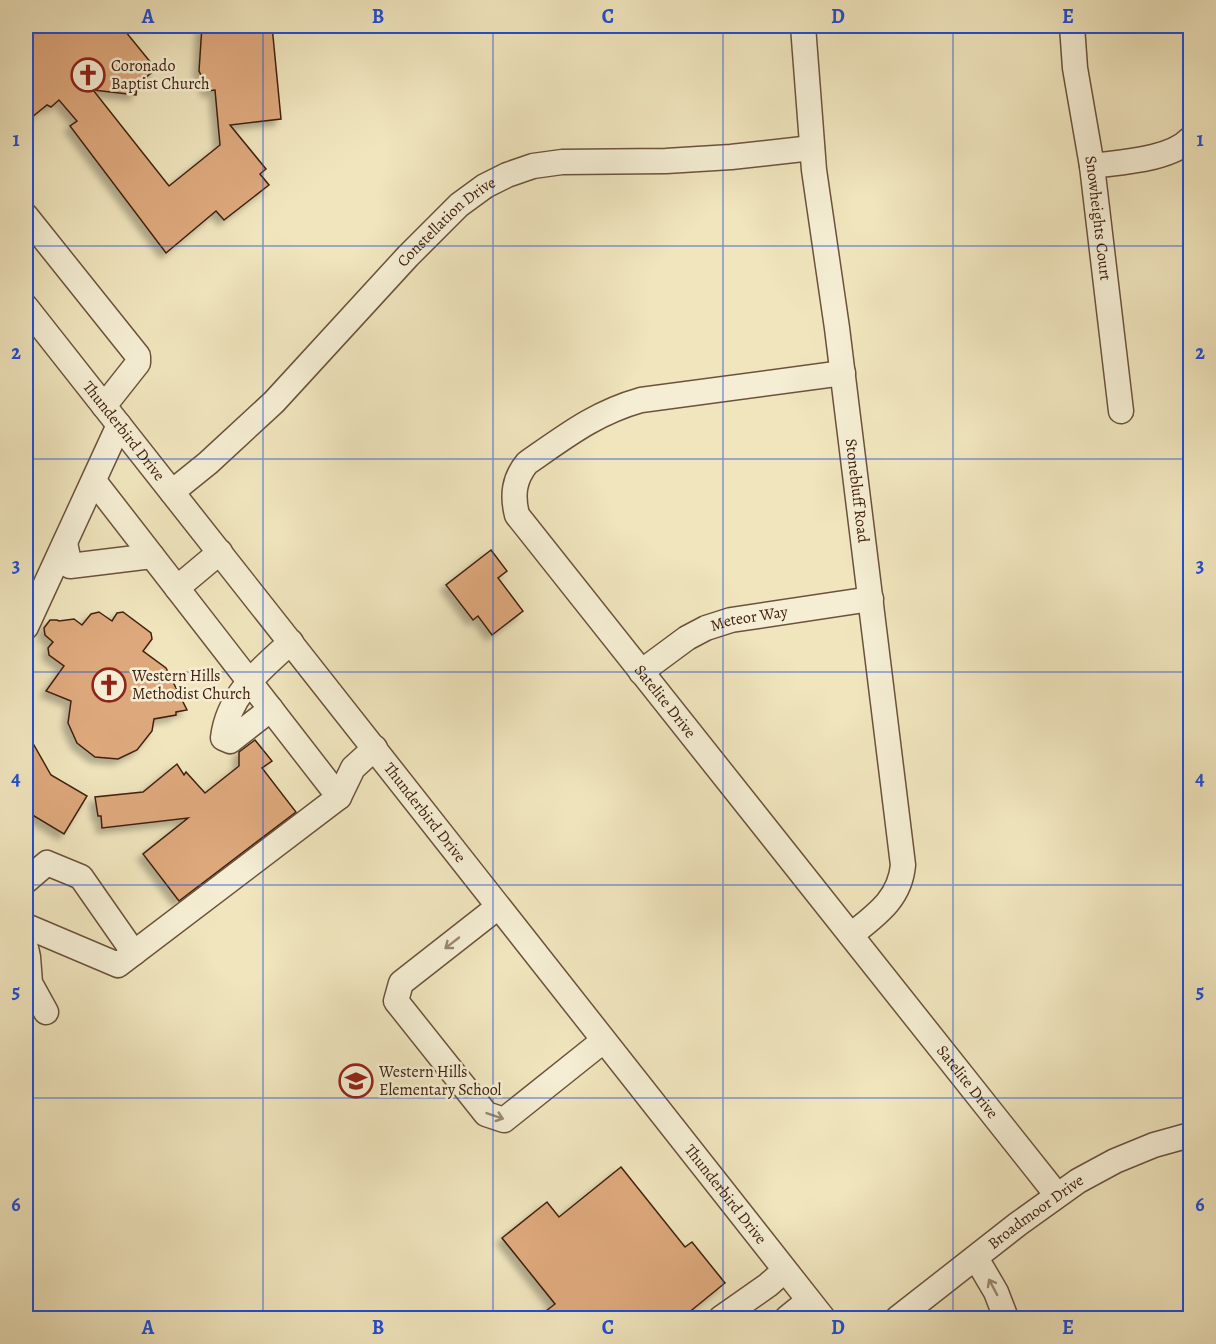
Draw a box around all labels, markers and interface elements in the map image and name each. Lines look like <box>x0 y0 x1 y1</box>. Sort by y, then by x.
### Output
text: A <box>141 3 155 30</box>
text: B <box>372 3 384 30</box>
text: C <box>602 3 614 30</box>
text: D <box>831 3 845 30</box>
text: E <box>1062 3 1074 30</box>
place label: Coronado Baptist Church <box>111 55 210 95</box>
church icon: Coronado Baptist Church <box>70 57 106 93</box>
text: 1 <box>12 126 20 153</box>
text: 1 <box>1196 126 1204 153</box>
street label: Snowheights Court <box>1079 154 1116 282</box>
street label: Constellation Drive <box>392 171 499 272</box>
text: 2 <box>11 339 21 366</box>
text: 2 <box>1195 339 1205 366</box>
street label: Thunderbird Drive <box>78 377 170 486</box>
street label: Stonebluff Road <box>840 437 874 545</box>
text: 3 <box>12 552 20 579</box>
text: 3 <box>1196 552 1204 579</box>
street label: Meteor Way <box>708 601 790 637</box>
street label: Satelite Drive <box>629 660 701 743</box>
place label: Western Hills Methodist Church <box>131 665 251 705</box>
church icon: Western Hills Methodist Church <box>91 667 127 703</box>
street label: Thunderbird Drive <box>378 758 471 867</box>
text: 4 <box>11 765 21 792</box>
text: 4 <box>1195 765 1205 792</box>
one-way arrow <box>444 936 460 949</box>
text: 5 <box>12 978 20 1005</box>
text: 5 <box>1196 978 1204 1005</box>
street label: Satelite Drive <box>931 1041 1003 1123</box>
place label: Western Hills Elementary School <box>378 1061 502 1101</box>
school or university icon: Western Hills Elementary School <box>338 1063 374 1099</box>
one-way arrow <box>485 1111 504 1122</box>
street label: Thunderbird Drive <box>679 1140 772 1249</box>
street label: Broadmoor Drive <box>983 1169 1087 1254</box>
text: 6 <box>11 1191 21 1218</box>
text: 6 <box>1195 1191 1205 1218</box>
one-way arrow <box>986 1279 998 1297</box>
text: A <box>141 1314 155 1341</box>
text: B <box>372 1314 384 1341</box>
text: C <box>602 1314 614 1341</box>
text: D <box>831 1314 845 1341</box>
text: E <box>1062 1314 1074 1341</box>

